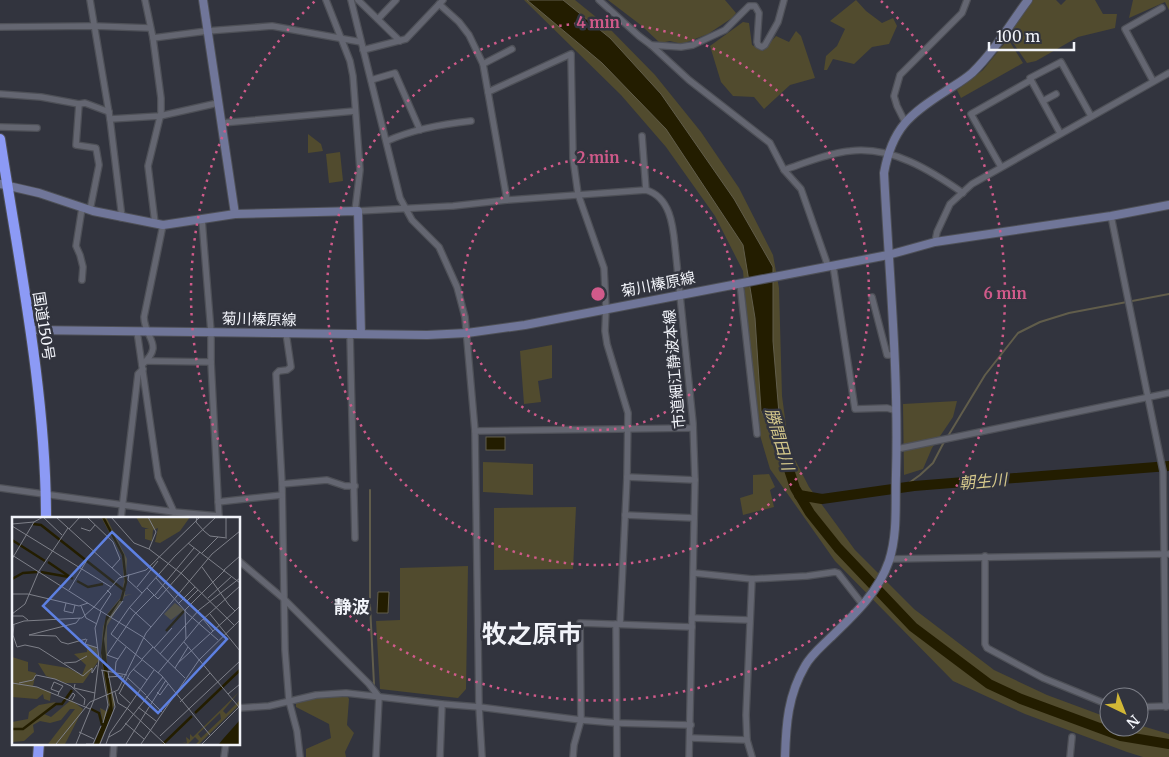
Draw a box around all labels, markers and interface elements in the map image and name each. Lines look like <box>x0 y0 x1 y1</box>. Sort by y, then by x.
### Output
text: 4 min <box>576 13 620 32</box>
scale bar <box>989 20 1074 52</box>
text: 100 m <box>996 27 1040 46</box>
text: 2 min <box>577 148 619 167</box>
street label: 菊川榛原線 <box>619 268 697 300</box>
text: 6 min <box>983 284 1027 303</box>
centre of rings <box>589 285 607 303</box>
street label: 国道150号 <box>29 290 59 362</box>
street label: 市道細江静波本線 <box>659 308 689 430</box>
street label: 菊川榛原線 <box>221 309 297 329</box>
water label: 勝間田川 <box>762 405 799 474</box>
water label: 朝生川 <box>958 469 1010 493</box>
inset map <box>12 517 240 744</box>
district label: 静波 <box>334 595 370 618</box>
district label: 牧之原市 <box>482 618 582 650</box>
north arrow <box>1099 687 1149 737</box>
text: N <box>1123 711 1143 732</box>

